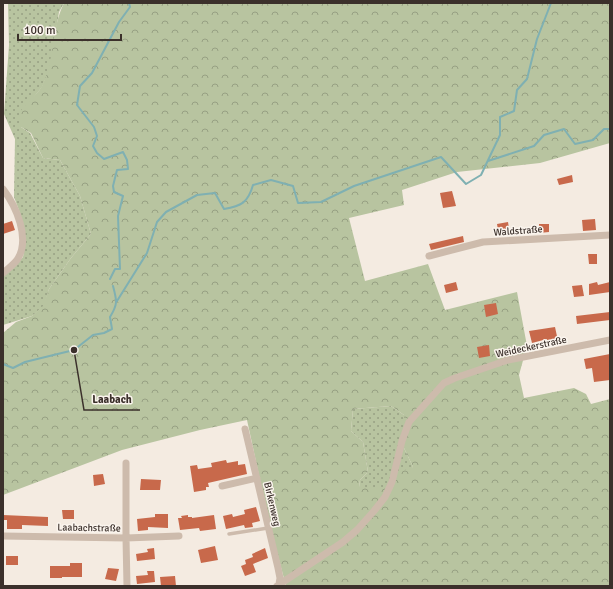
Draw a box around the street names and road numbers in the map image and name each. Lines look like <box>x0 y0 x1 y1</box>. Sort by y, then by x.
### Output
street label: Waldstraße <box>493 223 543 239</box>
street label: Weideckerstraße <box>495 334 568 360</box>
street label: Birkenweg <box>261 481 283 527</box>
street label: Laabachstraße <box>57 521 121 535</box>

